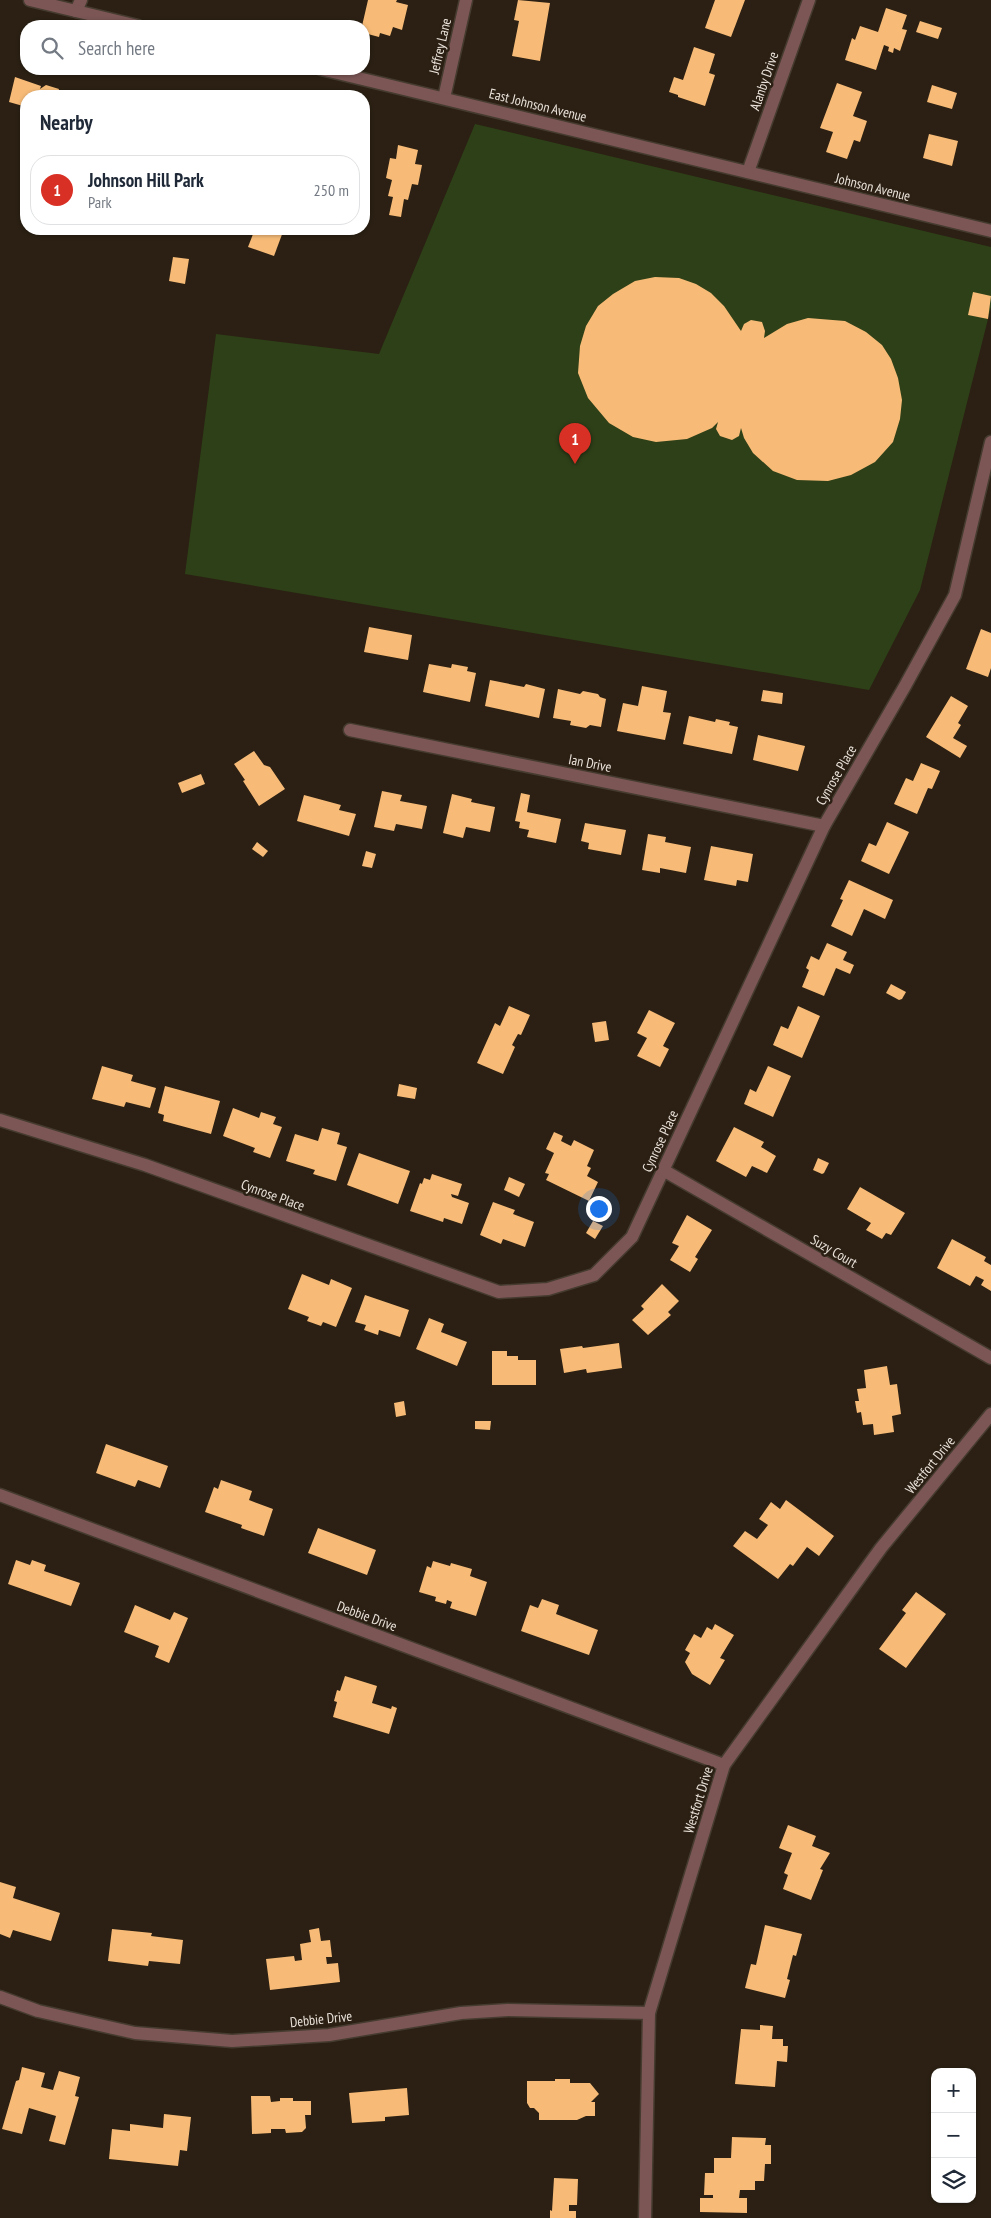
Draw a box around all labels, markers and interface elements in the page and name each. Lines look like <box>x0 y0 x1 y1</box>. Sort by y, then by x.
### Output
street label: Jeffrey Lane <box>425 16 455 77</box>
search box <box>20 20 370 75</box>
icon: search <box>38 34 66 62</box>
text: Search here <box>78 36 155 60</box>
street label: Alanby Drive <box>746 49 782 113</box>
street label: East Johnson Avenue <box>487 84 589 126</box>
text: Nearby <box>40 109 93 136</box>
text: Johnson Hill Park <box>88 168 204 192</box>
street label: Johnson Avenue <box>833 169 913 205</box>
text: 1 <box>53 180 61 200</box>
text: 250 m <box>314 180 349 200</box>
text: Park <box>88 192 112 212</box>
pin: 1 <box>559 423 591 464</box>
street label: Cynrose Place <box>812 742 860 808</box>
street label: Ian Drive <box>567 750 613 776</box>
street label: Cynrose Place <box>638 1107 682 1175</box>
street label: Cynrose Place <box>239 1175 307 1215</box>
your location <box>586 1196 612 1222</box>
street label: Suzy Court <box>807 1230 861 1272</box>
street label: Westfort Drive <box>901 1432 959 1498</box>
street label: Debbie Drive <box>335 1597 400 1635</box>
street label: Westfort Drive <box>679 1764 717 1836</box>
street label: Debbie Drive <box>289 2007 353 2031</box>
map controls <box>931 2068 976 2203</box>
button: + <box>931 2068 976 2113</box>
button: − <box>931 2113 976 2158</box>
button: layers <box>931 2158 976 2203</box>

